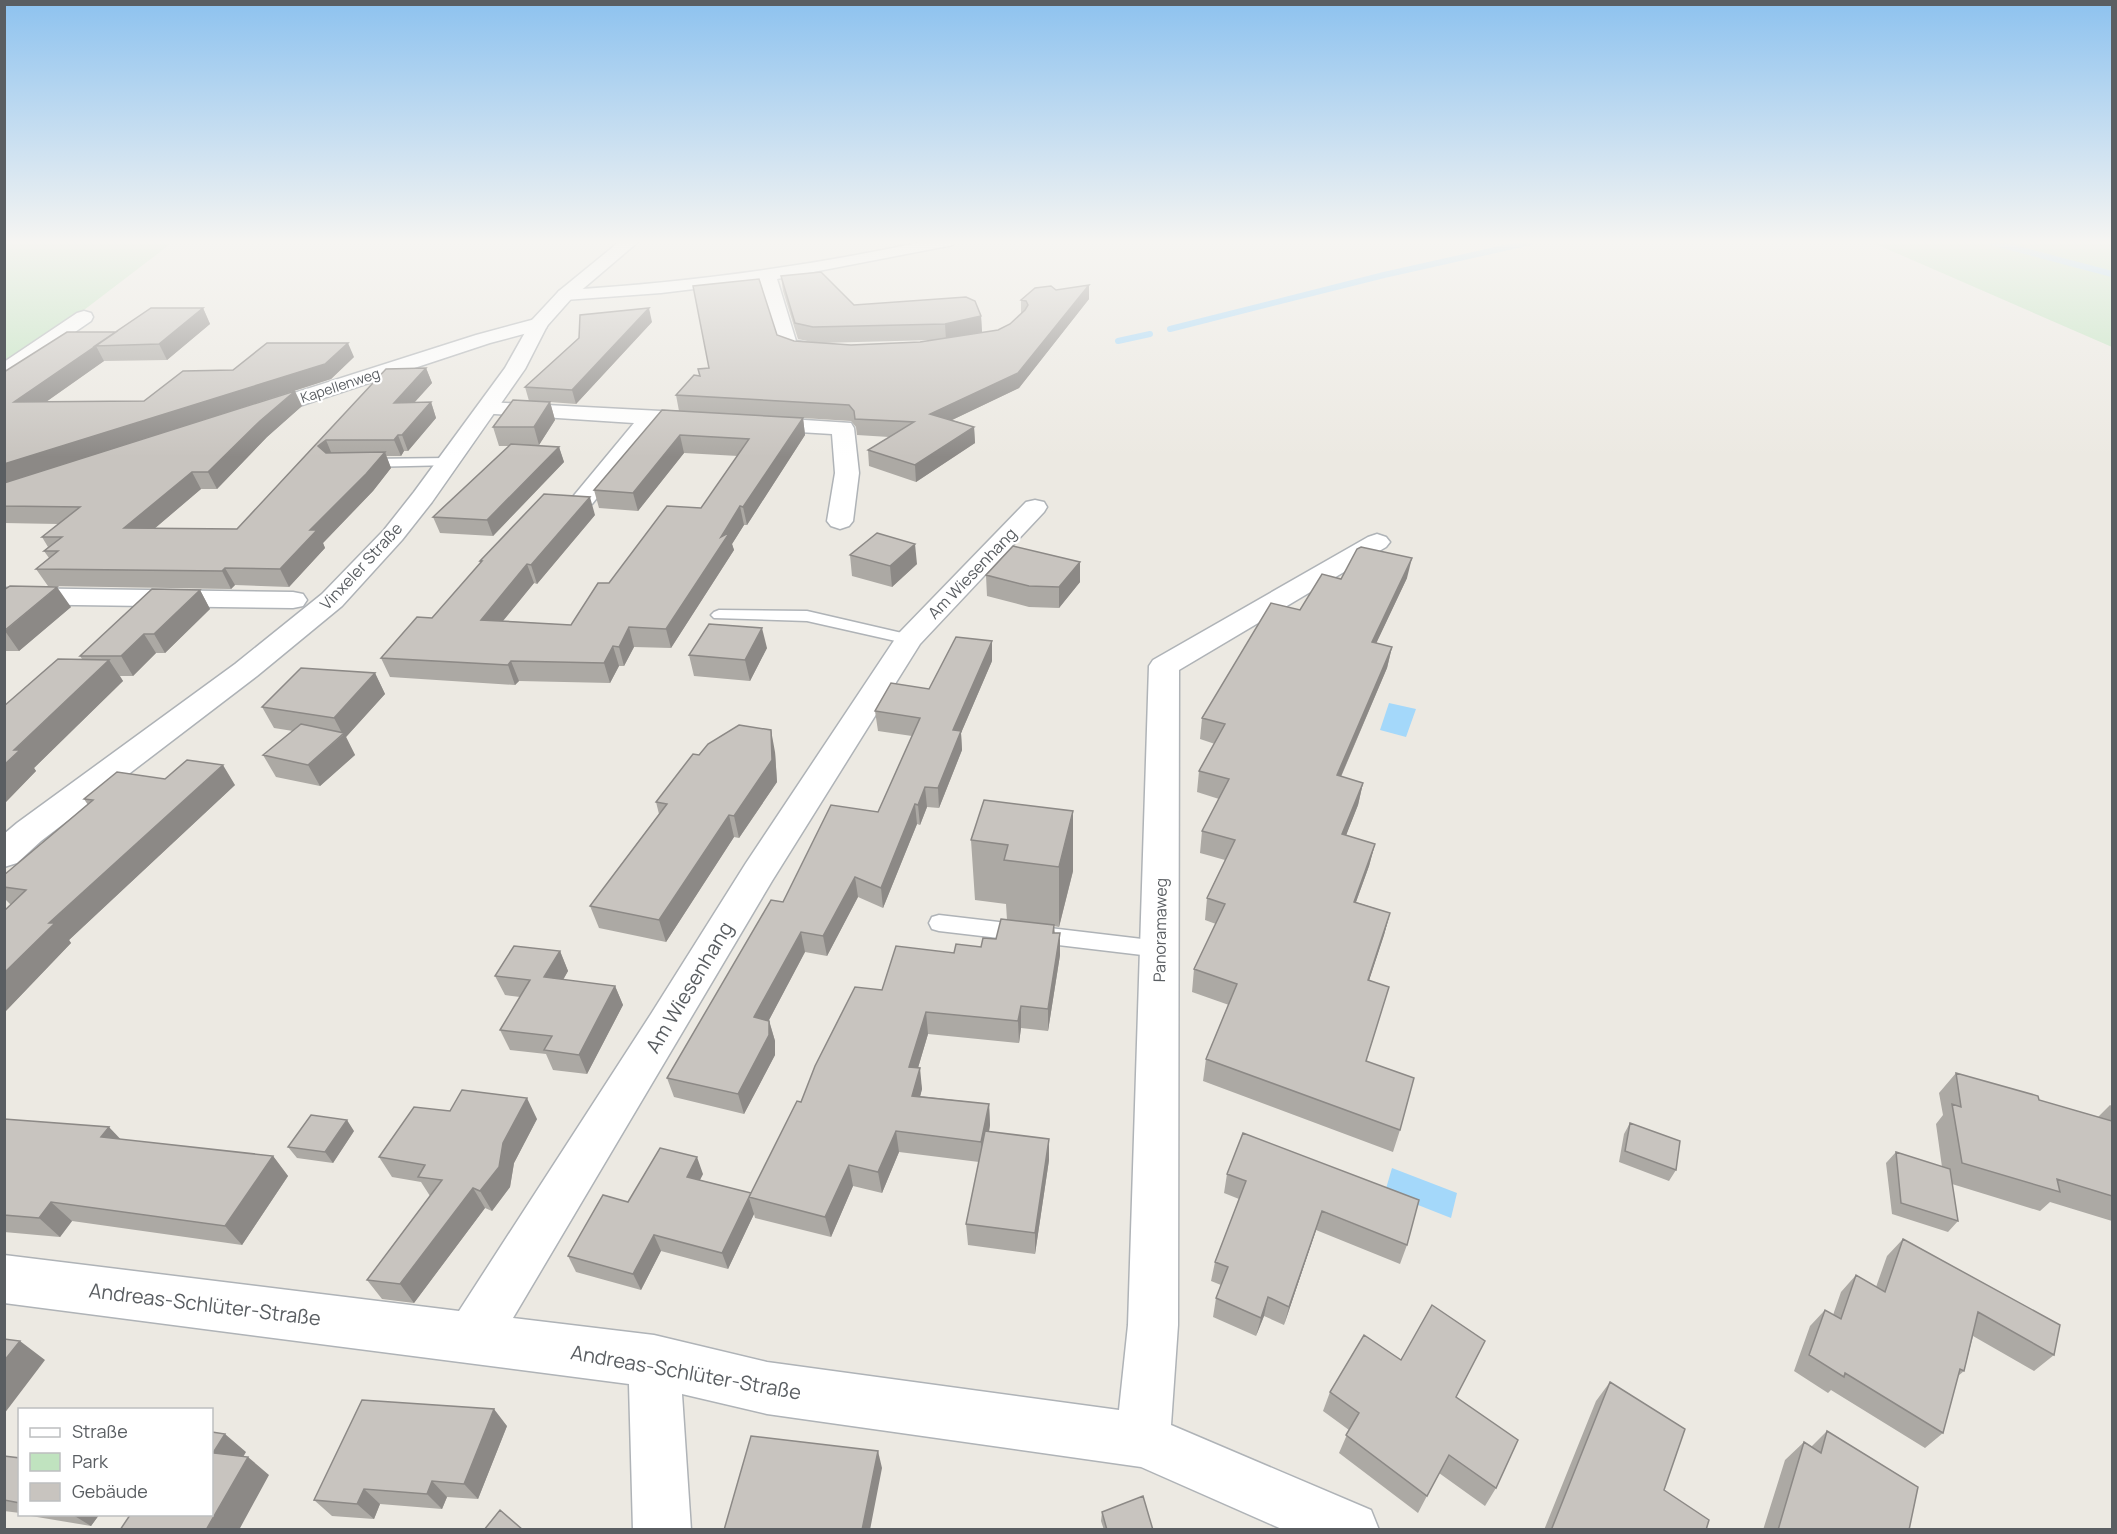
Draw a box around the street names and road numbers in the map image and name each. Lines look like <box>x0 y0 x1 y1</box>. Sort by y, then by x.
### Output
street label: Kapellenweg <box>298 363 382 407</box>
street label: Vinxeler Straße <box>315 518 407 614</box>
street label: Am Wiesenhang <box>923 523 1021 623</box>
street label: Panoramaweg <box>1148 878 1172 982</box>
street label: Am Wiesenhang <box>639 916 739 1058</box>
street label: Andreas-Schlüter-Straße <box>87 1276 323 1332</box>
street label: Andreas-Schlüter-Straße <box>569 1338 803 1406</box>

